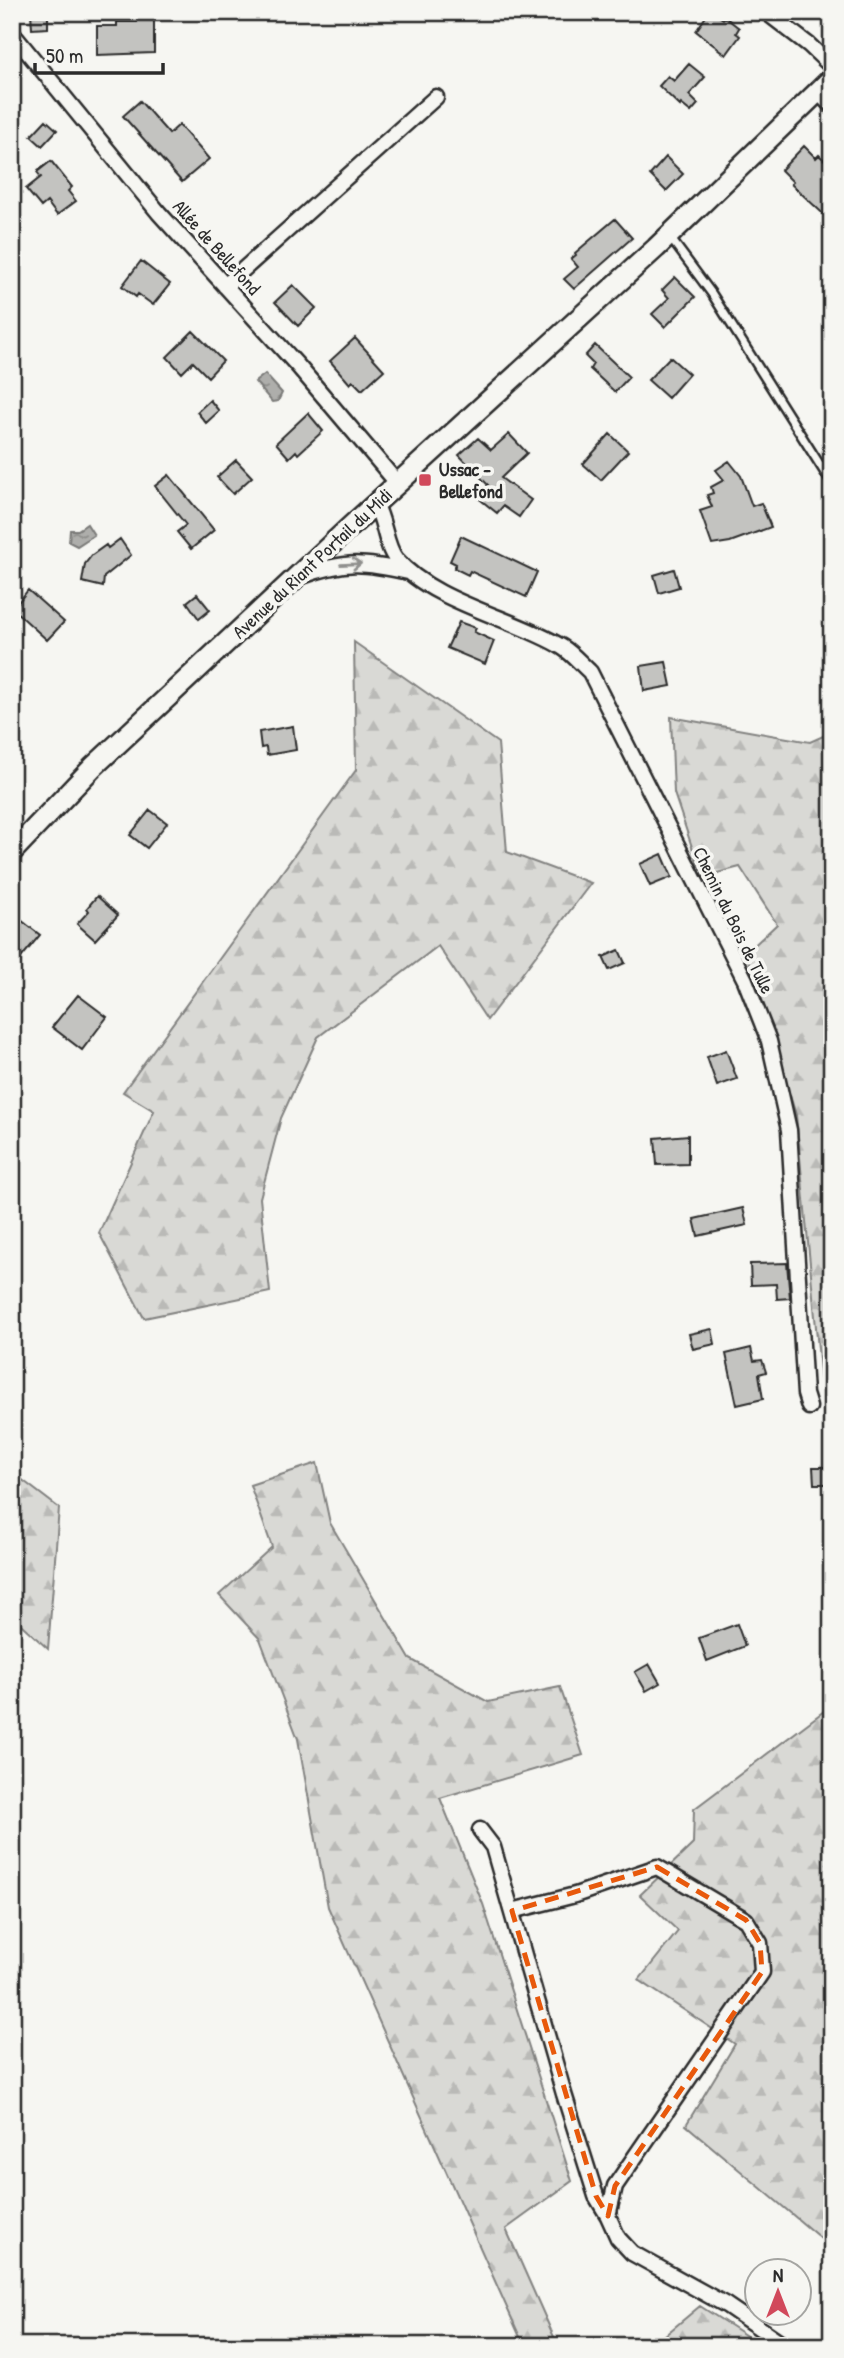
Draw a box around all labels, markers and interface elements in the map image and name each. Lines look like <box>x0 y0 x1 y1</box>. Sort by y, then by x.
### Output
scale bar <box>35 32 163 76</box>
text: 50 m <box>46 41 83 70</box>
street label: Allée de Bellefond <box>167 194 267 301</box>
place label: Ussac - Bellefond <box>439 456 503 504</box>
marker: Ussac - Bellefond <box>417 472 433 488</box>
street label: Avenue du Riant Portail du Midi <box>226 482 398 644</box>
one-way arrow <box>339 557 361 570</box>
street label: Chemin du Bois de Tulle <box>687 842 781 998</box>
north arrow <box>742 2256 812 2326</box>
text: N <box>773 2262 783 2288</box>

